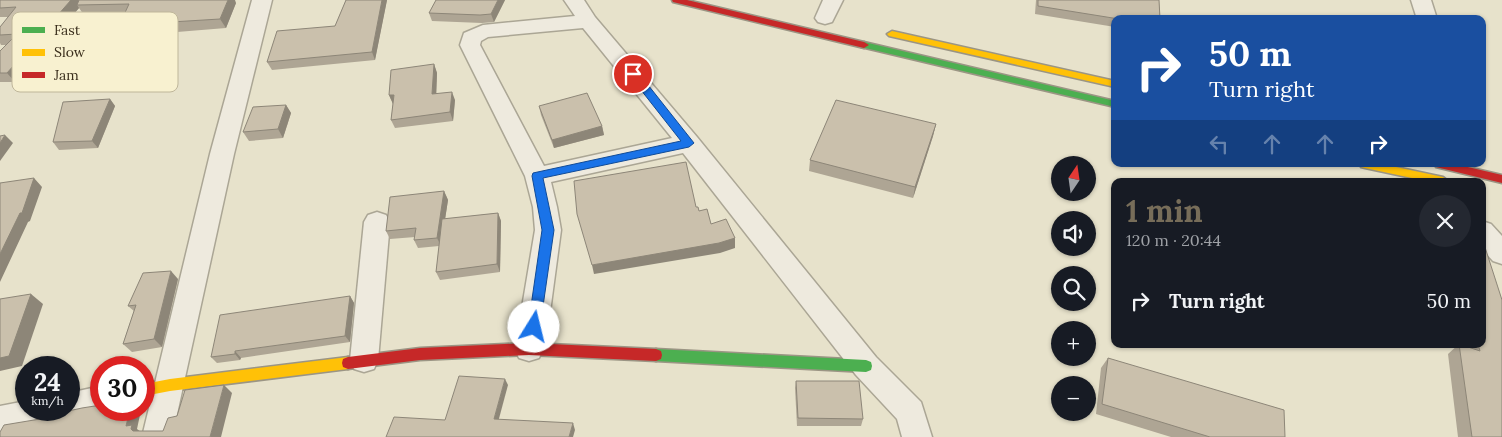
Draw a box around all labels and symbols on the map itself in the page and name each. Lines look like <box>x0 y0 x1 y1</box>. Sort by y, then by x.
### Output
legend <box>12 12 178 92</box>
text: Fast <box>54 21 81 39</box>
text: Slow <box>54 43 86 61</box>
pin <box>612 53 654 95</box>
text: Jam <box>53 66 79 84</box>
north arrow <box>1051 156 1096 201</box>
position arrow <box>507 300 559 352</box>
speed limit sign: 30 <box>90 356 155 421</box>

